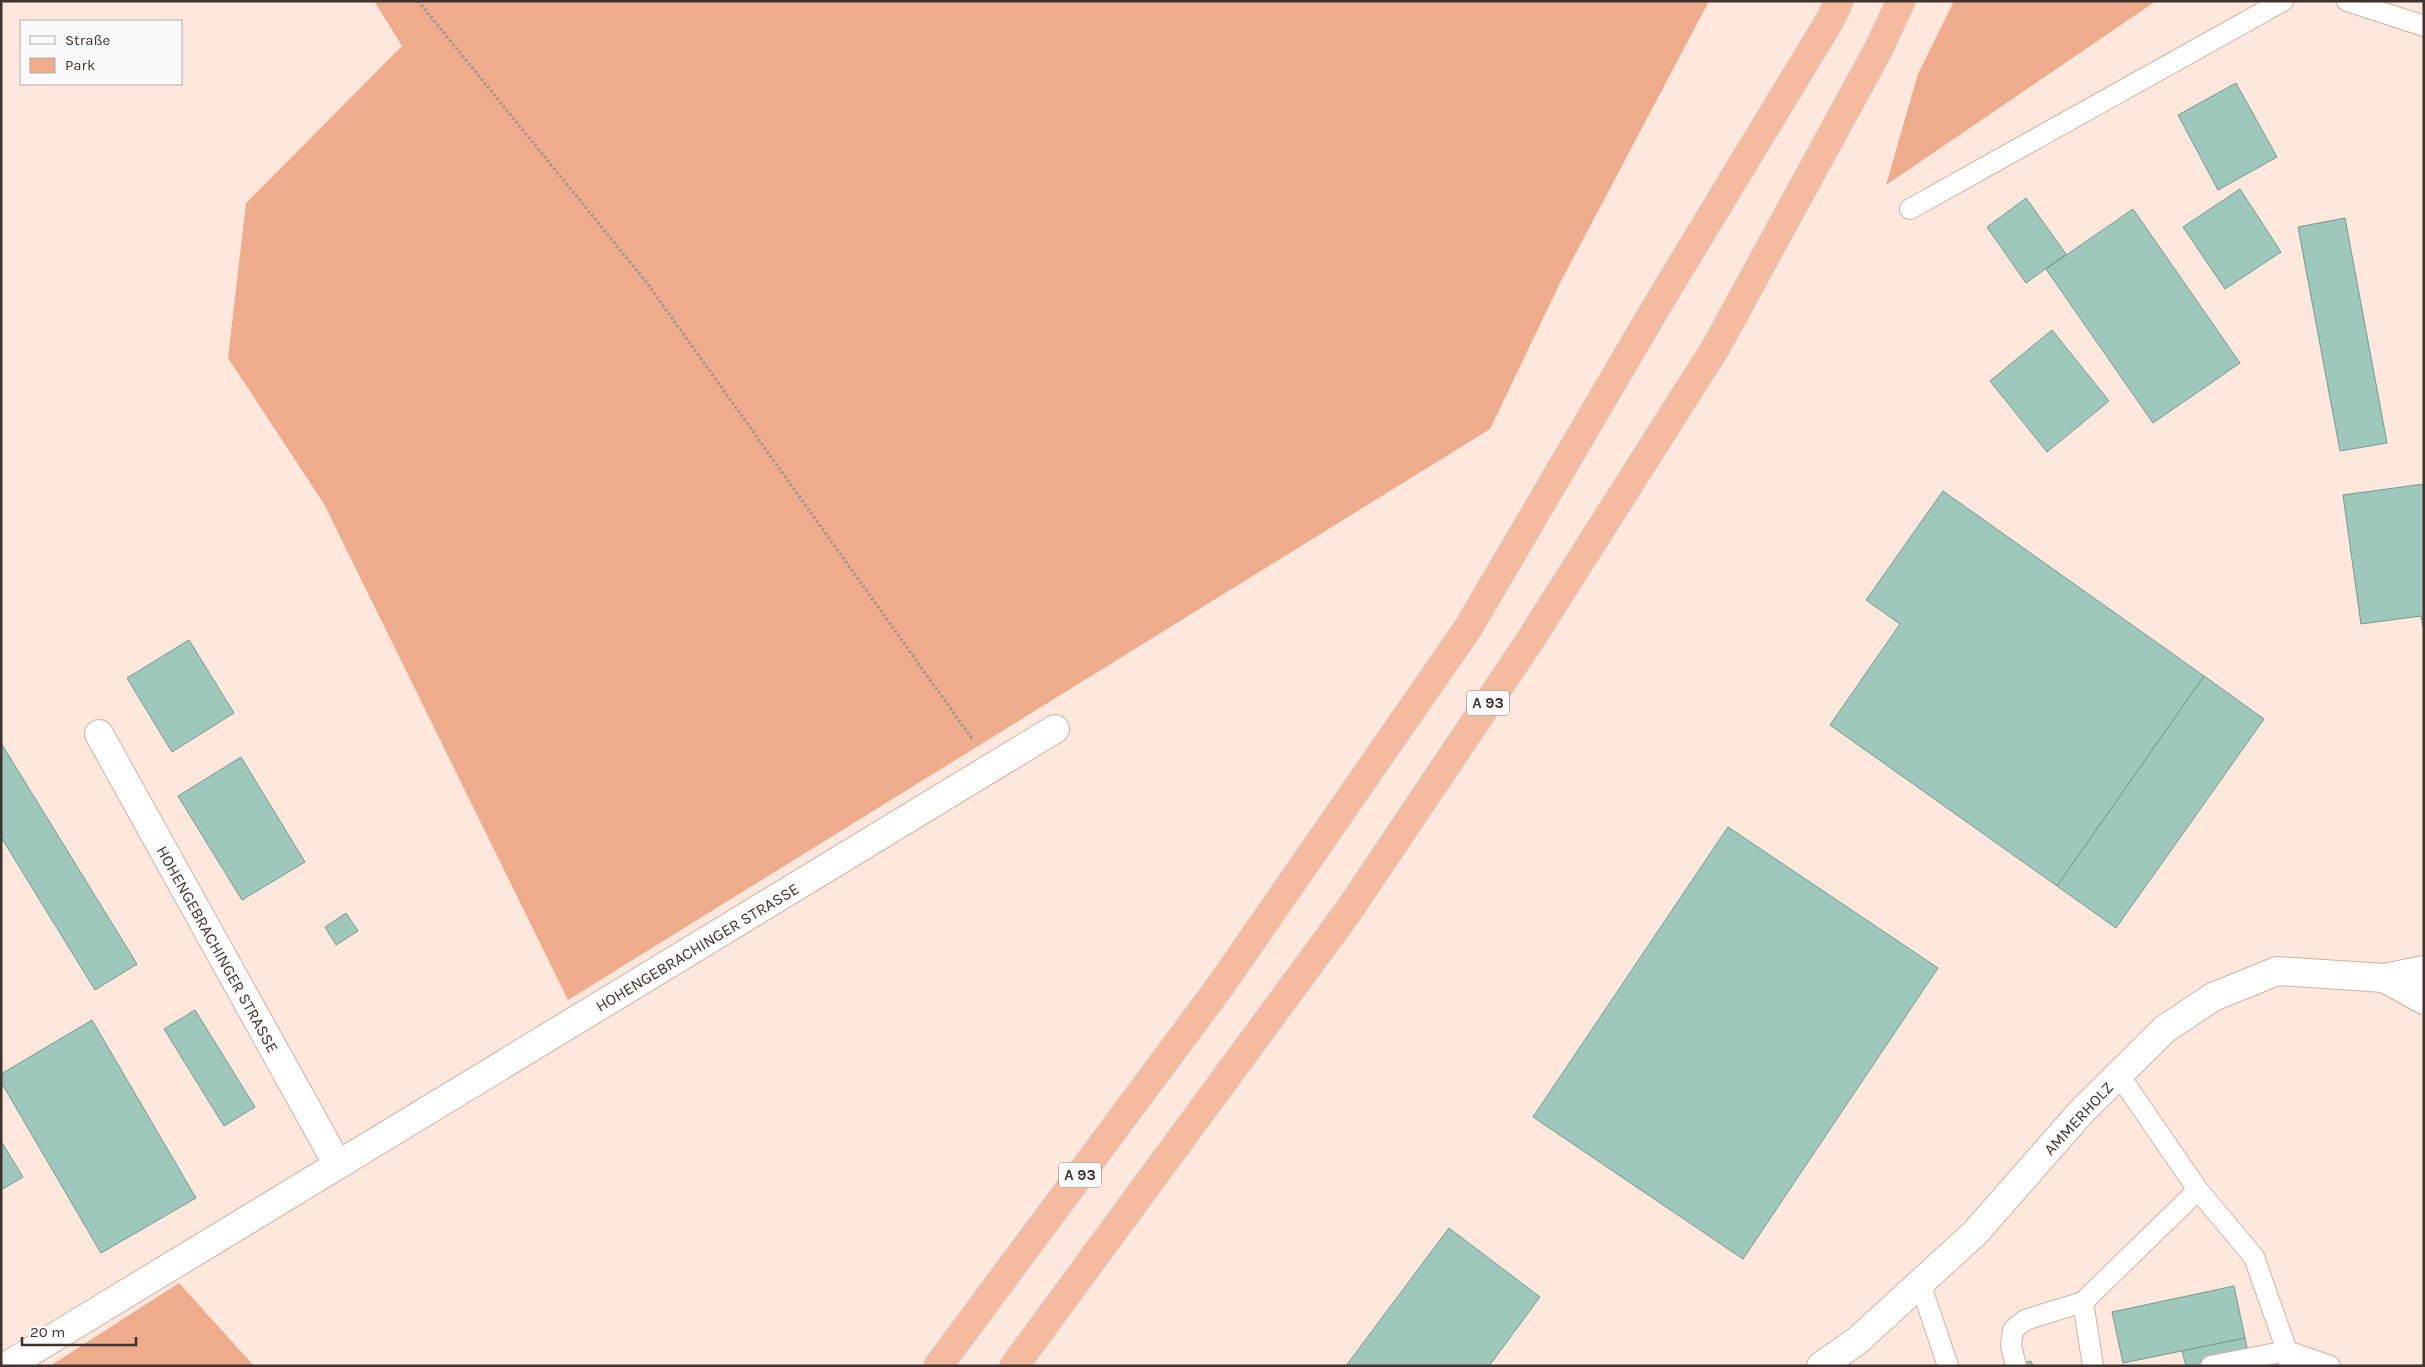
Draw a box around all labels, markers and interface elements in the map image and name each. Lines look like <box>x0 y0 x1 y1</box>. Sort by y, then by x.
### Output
legend <box>20 20 182 85</box>
text: Straße <box>65 31 110 49</box>
text: Park <box>65 56 95 74</box>
road number: A 93 <box>1467 690 1509 716</box>
street label: HOHENGEBRACHINGER STRASSE <box>153 842 283 1056</box>
street label: HOHENGEBRACHINGER STRASSE <box>592 879 802 1016</box>
street label: AMMERHOLZ <box>2040 1078 2117 1159</box>
road number: A 93 <box>1059 1162 1101 1188</box>
scale bar <box>22 1314 136 1346</box>
text: 20 m <box>30 1323 65 1341</box>

